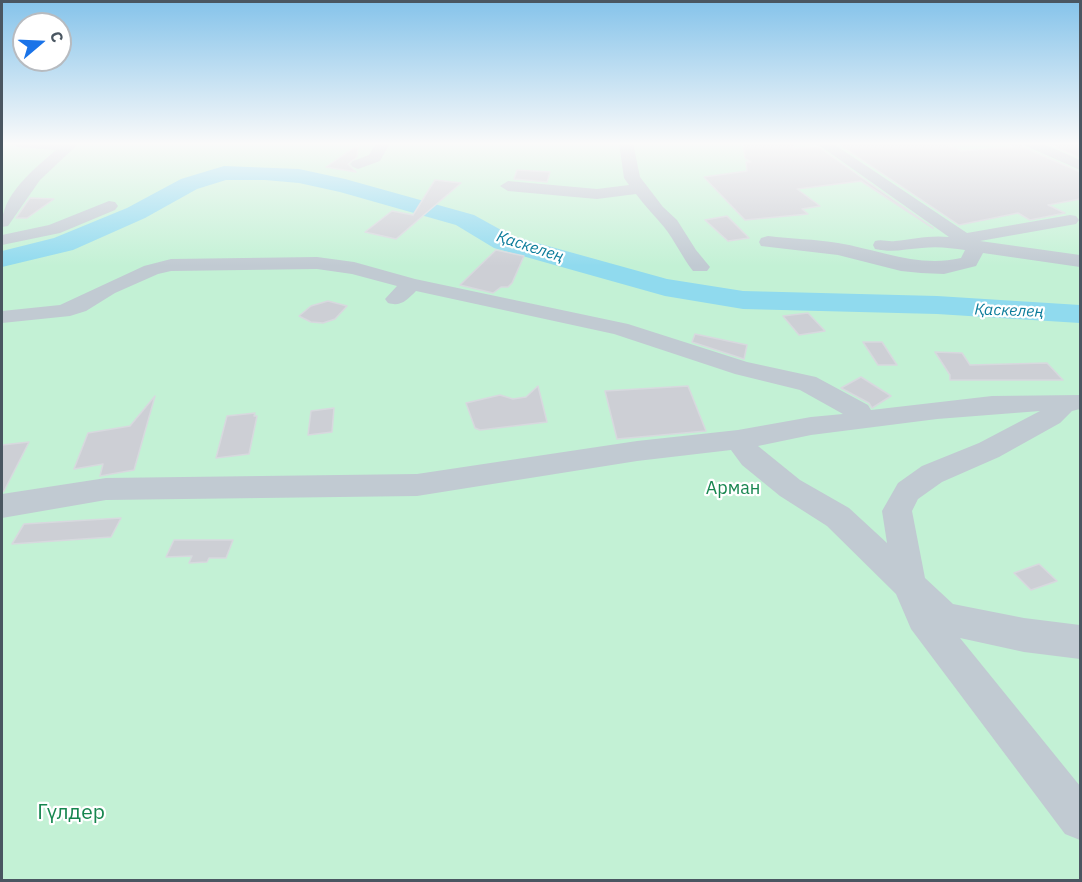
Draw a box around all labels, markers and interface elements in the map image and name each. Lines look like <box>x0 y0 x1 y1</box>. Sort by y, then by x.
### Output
north arrow <box>12 12 72 72</box>
text: С <box>46 29 68 45</box>
water label: Қаскелең <box>494 227 566 267</box>
water label: Қаскелең <box>974 300 1044 322</box>
park label: Арман <box>706 478 760 500</box>
park label: Гүлдер <box>37 800 105 826</box>

